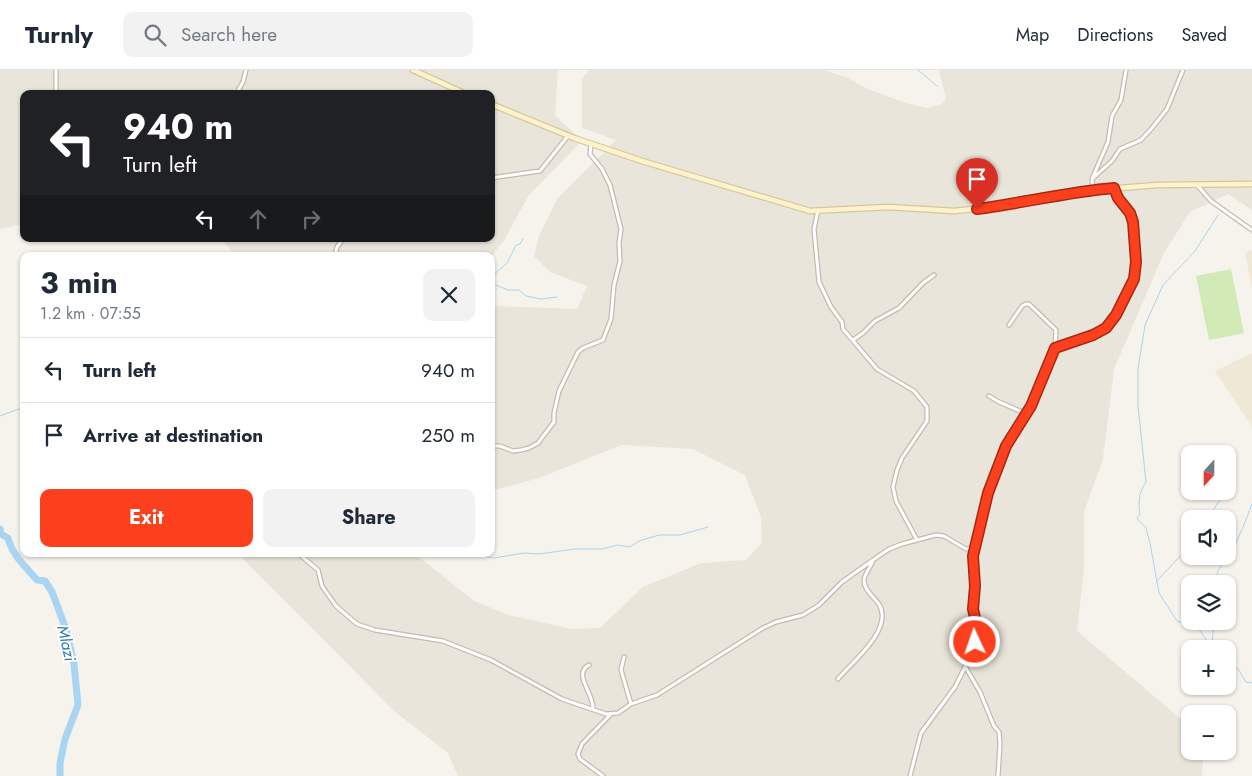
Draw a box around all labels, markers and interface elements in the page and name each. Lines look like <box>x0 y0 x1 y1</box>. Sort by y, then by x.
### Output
search box <box>123 12 473 57</box>
text: Turnly <box>25 17 93 52</box>
icon: search <box>141 21 169 49</box>
text: Search here <box>181 21 277 48</box>
text: Map <box>1016 22 1049 48</box>
text: Directions <box>1077 22 1153 48</box>
text: Saved <box>1181 22 1227 48</box>
text: 940 m <box>123 102 233 152</box>
icon: left <box>40 110 105 175</box>
text: Turn left <box>123 148 197 180</box>
pin <box>956 158 998 209</box>
icon: arrive <box>963 165 991 193</box>
icon: left <box>191 205 219 233</box>
icon: ahead <box>244 205 272 233</box>
icon: right <box>297 205 325 233</box>
text: 3 min <box>40 261 118 304</box>
button: close <box>423 269 475 321</box>
text: 1.2 km · 07:55 <box>40 302 141 325</box>
icon: left <box>40 356 68 384</box>
text: Turn left <box>83 357 156 384</box>
text: 940 m <box>421 357 475 384</box>
icon: arrive <box>40 421 68 449</box>
text: Arrive at destination <box>83 422 263 449</box>
text: 250 m <box>422 422 475 449</box>
north arrow <box>1181 445 1236 500</box>
map controls <box>1181 445 1236 760</box>
button: Exit <box>40 489 253 547</box>
button: Share <box>263 489 475 547</box>
button: sound <box>1181 510 1236 565</box>
button: layers <box>1181 575 1236 630</box>
position arrow <box>948 615 1000 667</box>
water label: Mlazi <box>51 623 82 664</box>
button: + <box>1181 640 1236 695</box>
button: − <box>1181 705 1236 760</box>

